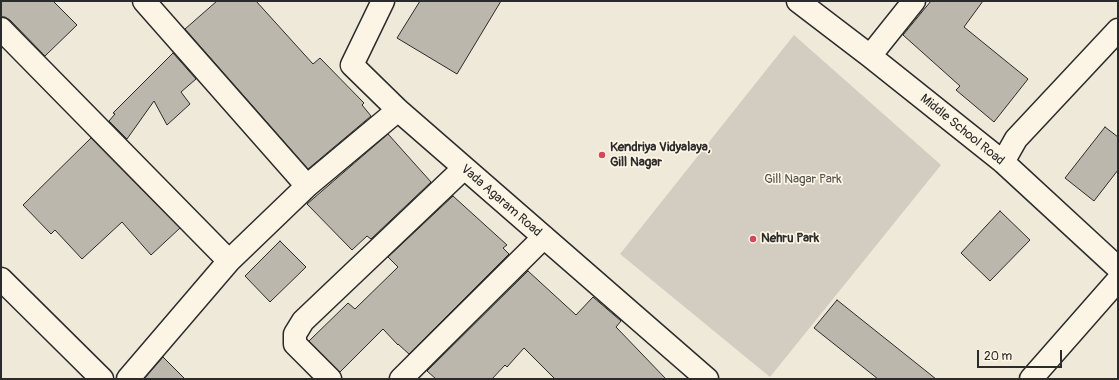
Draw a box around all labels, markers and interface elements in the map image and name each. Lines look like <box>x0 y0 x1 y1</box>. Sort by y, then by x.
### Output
street label: Middle School Road <box>917 91 1007 169</box>
place label: Kendriya Vidyalaya, Gill Nagar <box>610 140 711 171</box>
marker: Kendriya Vidyalaya, Gill Nagar <box>597 150 607 160</box>
street label: Vada Agaram Road <box>457 162 545 240</box>
park label: Gill Nagar Park <box>764 172 842 188</box>
place label: Nehru Park <box>761 231 819 247</box>
marker: Nehru Park <box>748 234 758 244</box>
scale bar <box>979 342 1064 368</box>
text: 20 m <box>984 349 1012 364</box>

